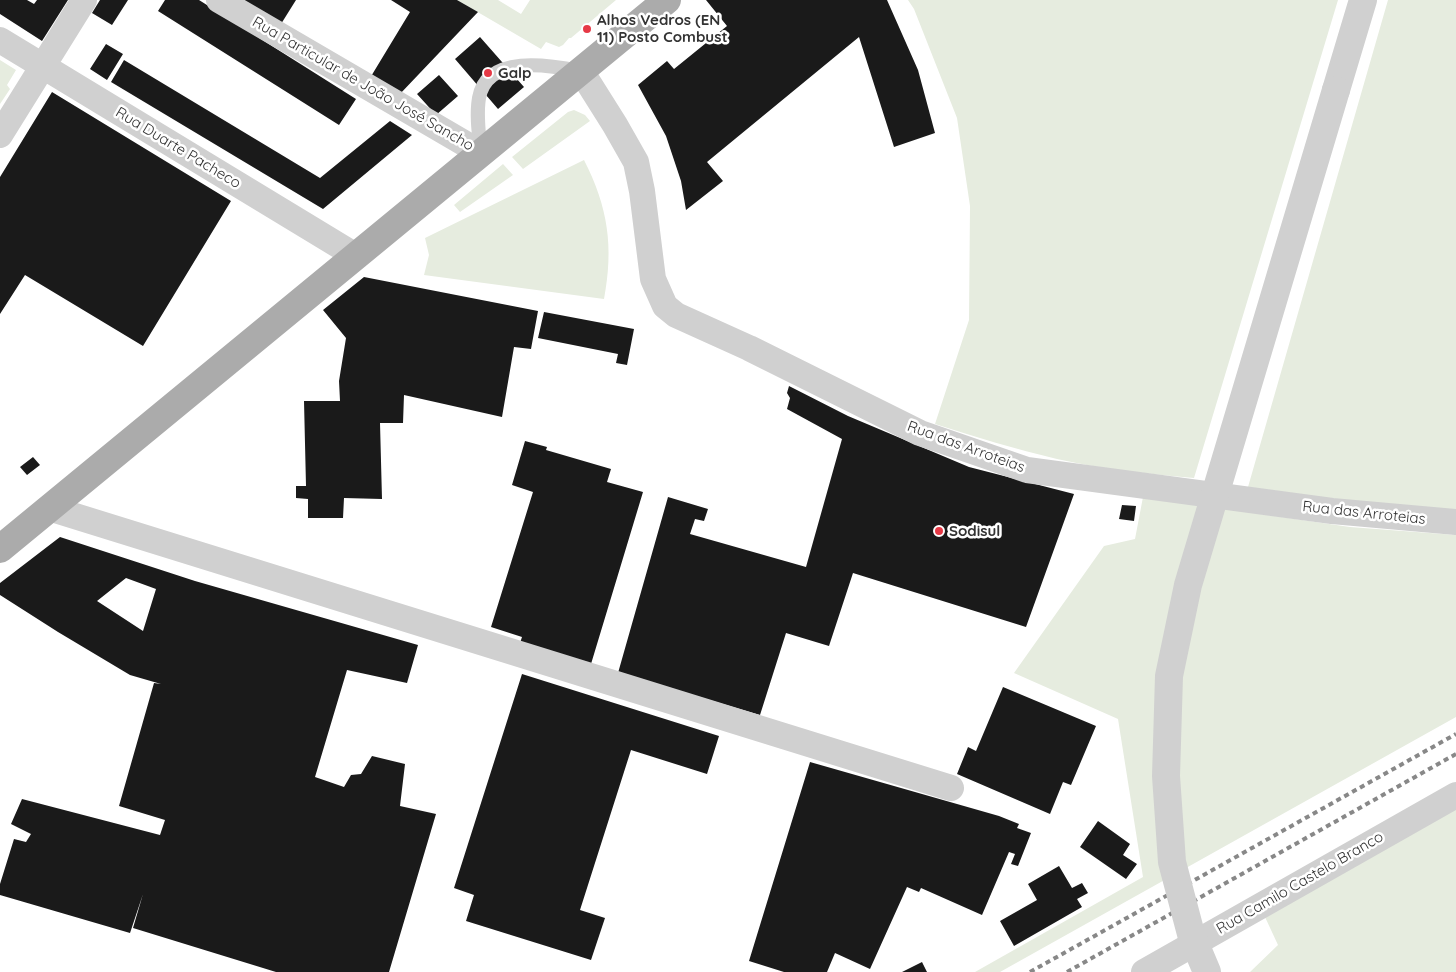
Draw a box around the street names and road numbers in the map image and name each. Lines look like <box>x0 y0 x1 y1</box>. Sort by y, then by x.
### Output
street label: Rua Particular de João José Sancho <box>249 13 477 155</box>
street label: Rua Duarte Pacheco <box>112 103 244 193</box>
street label: Rua das Arroteias <box>905 417 1027 477</box>
street label: Rua das Arroteias <box>1302 498 1426 528</box>
street label: Rua Camilo Castelo Branco <box>1213 828 1387 938</box>

